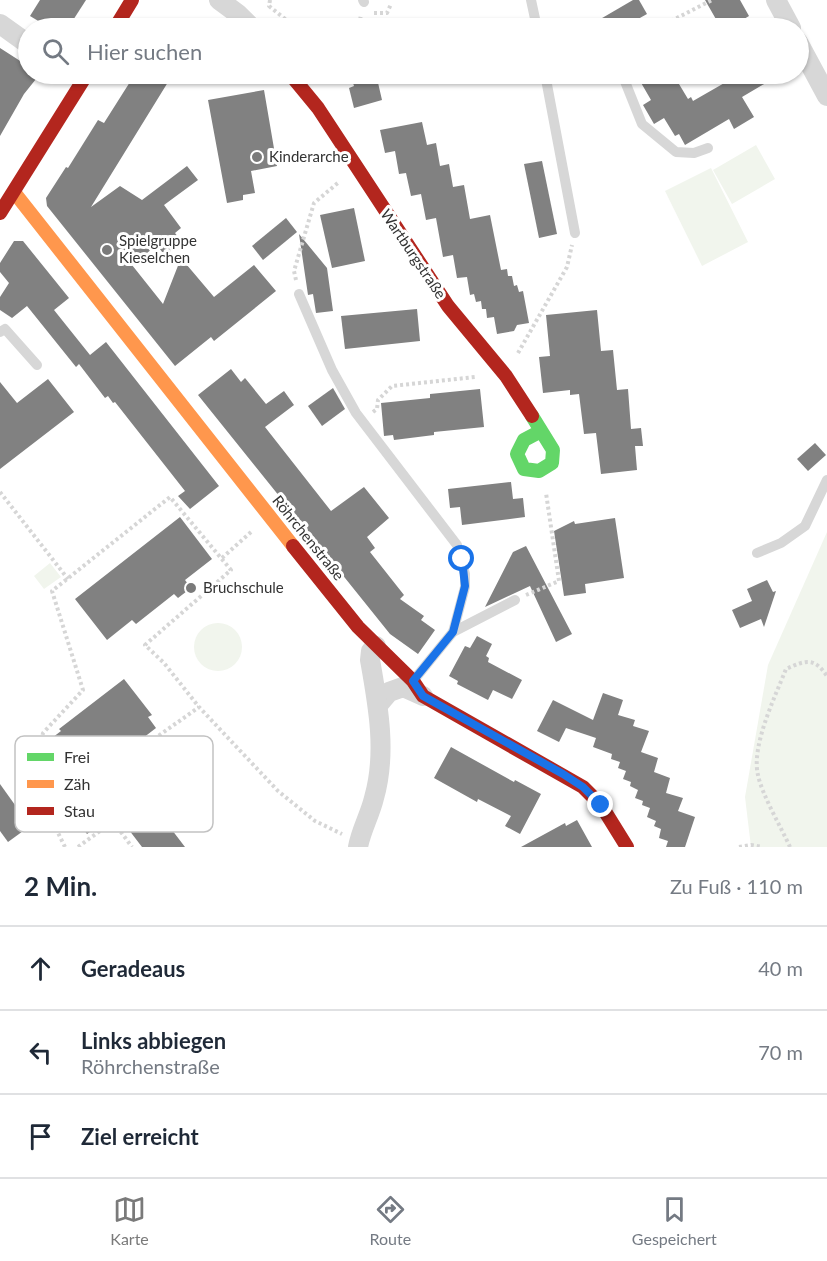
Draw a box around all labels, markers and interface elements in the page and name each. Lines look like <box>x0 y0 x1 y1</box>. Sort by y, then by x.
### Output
search box <box>18 18 809 84</box>
icon: search <box>39 35 72 68</box>
text: Hier suchen <box>87 38 202 65</box>
place label: Kinderarche <box>269 147 349 165</box>
marker: Kinderarche <box>250 150 264 164</box>
street label: Wartburgstraße <box>377 205 450 302</box>
place label: Spielgruppe Kieselchen <box>119 231 197 266</box>
marker: Spielgruppe Kieselchen <box>100 243 114 257</box>
street label: Röhrchenstraße <box>269 491 349 584</box>
route start <box>448 545 474 571</box>
place label: Bruchschule <box>203 578 284 596</box>
marker: Bruchschule <box>184 581 198 595</box>
legend <box>15 736 213 832</box>
text: Frei <box>64 747 90 766</box>
text: Zäh <box>64 774 90 793</box>
route end <box>587 791 613 817</box>
text: Stau <box>64 801 95 820</box>
text: 2 Min. <box>24 870 97 902</box>
text: Zu Fuß · 110 m <box>670 874 803 898</box>
icon: ahead <box>24 952 57 985</box>
text: Geradeaus <box>81 955 185 982</box>
text: 40 m <box>758 956 803 980</box>
text: Links abbiegen <box>81 1027 226 1054</box>
icon: left <box>24 1036 57 1069</box>
text: 70 m <box>758 1040 803 1064</box>
text: Röhrchenstraße <box>81 1054 220 1078</box>
icon: arrive <box>24 1120 57 1153</box>
text: Ziel erreicht <box>81 1123 199 1150</box>
tab: Karte <box>110 1193 149 1248</box>
tab: Route <box>370 1193 411 1248</box>
tab: Gespeichert <box>632 1193 717 1248</box>

